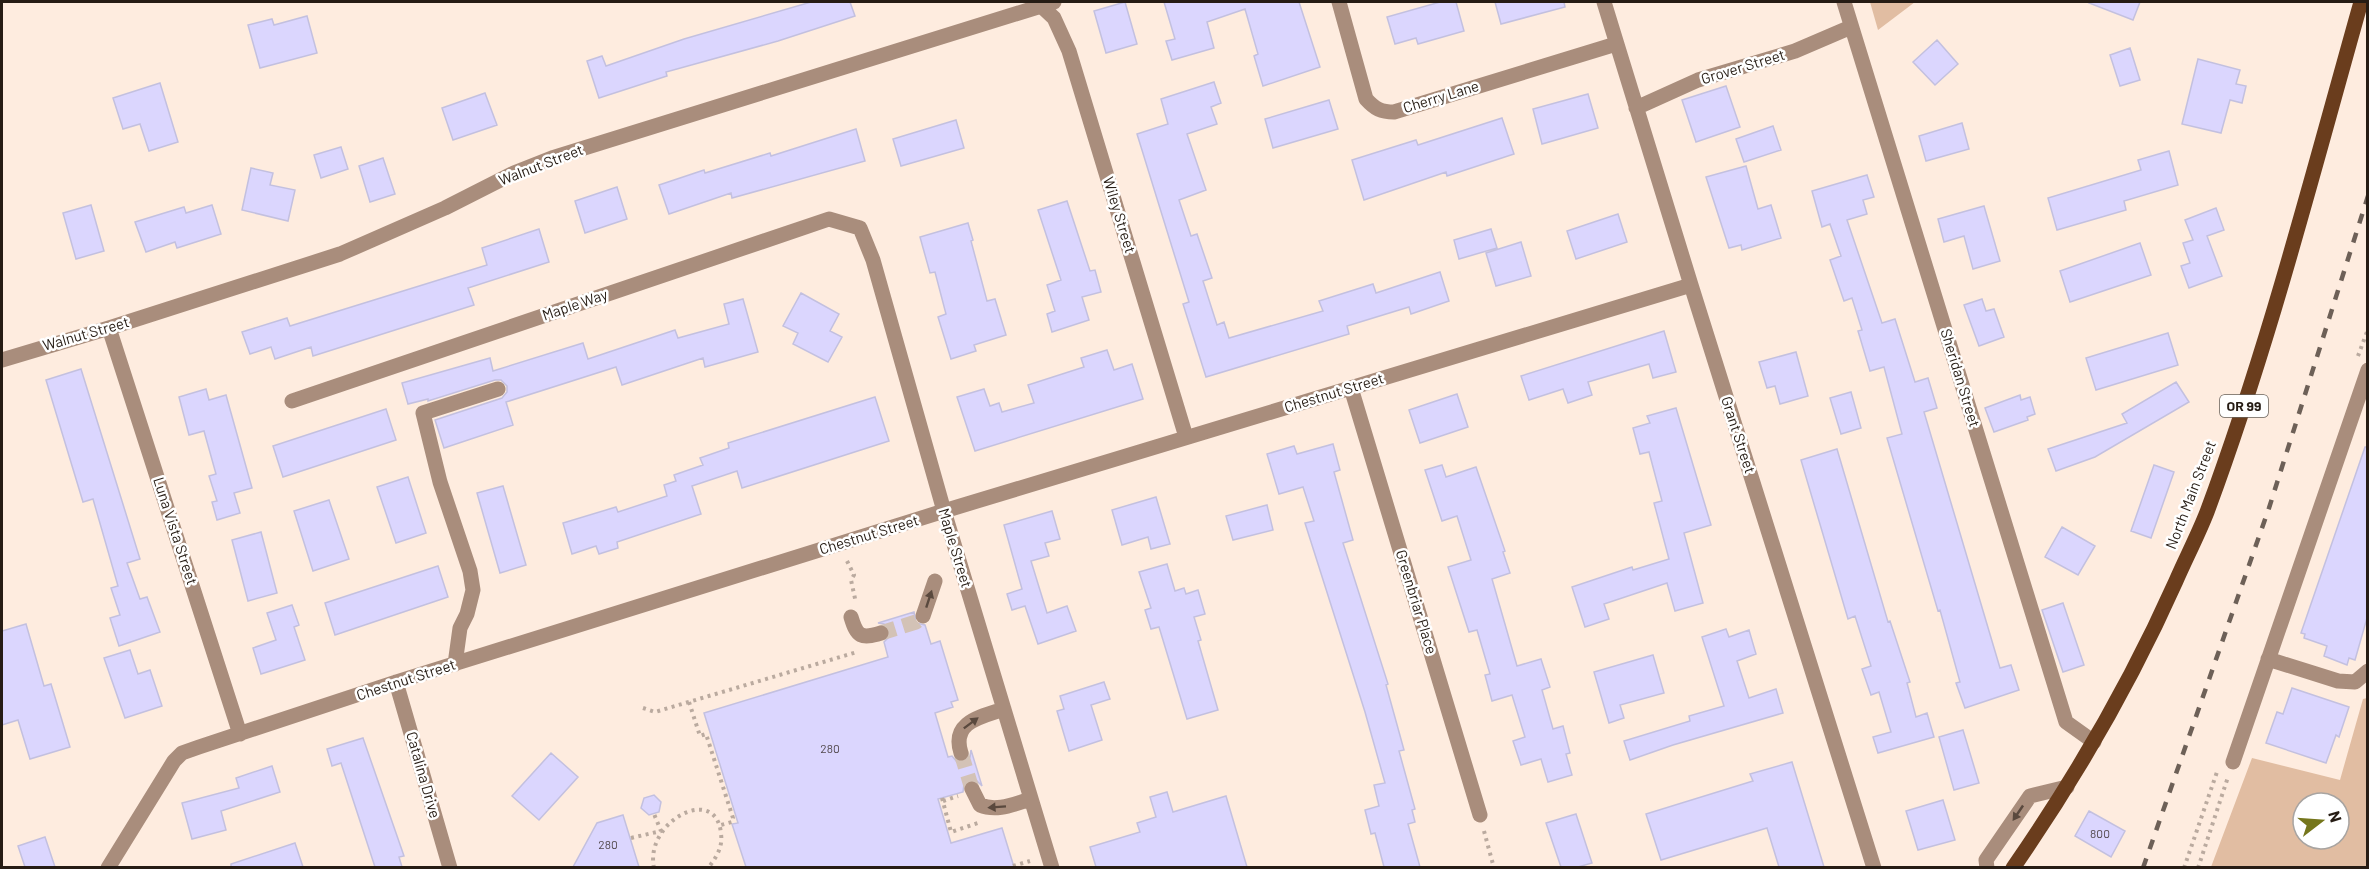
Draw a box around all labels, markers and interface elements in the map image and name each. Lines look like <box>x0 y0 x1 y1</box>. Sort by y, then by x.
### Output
street label: Grover Street <box>1699 45 1787 87</box>
street label: Cherry Lane <box>1401 76 1481 116</box>
street label: Walnut Street <box>496 140 585 188</box>
street label: Wiley Street <box>1100 174 1140 255</box>
street label: Maple Way <box>540 284 610 324</box>
street label: Walnut Street <box>40 312 131 354</box>
street label: Sheridan Street <box>1937 326 1984 429</box>
street label: Chestnut Street <box>1282 368 1386 416</box>
street label: Grant Street <box>1718 394 1760 475</box>
road number: OR 99 <box>2220 395 2268 417</box>
street label: North Main Street <box>2161 438 2219 551</box>
street label: Luna Vista Street <box>150 475 202 587</box>
street label: Maple Street <box>935 506 977 590</box>
street label: Chestnut Street <box>817 510 921 558</box>
street label: Greenbriar Place <box>1393 547 1441 656</box>
one-way arrow <box>925 590 934 608</box>
street label: Chestnut Street <box>354 655 458 704</box>
one-way arrow <box>963 717 979 729</box>
street label: Catalina Drive <box>403 729 445 820</box>
house number: 280 <box>820 741 840 755</box>
north arrow <box>2291 791 2351 851</box>
one-way arrow <box>987 802 1006 812</box>
one-way arrow <box>2013 805 2024 822</box>
text: N <box>2325 809 2346 824</box>
house number: 800 <box>2090 826 2110 840</box>
house number: 280 <box>598 837 618 851</box>

